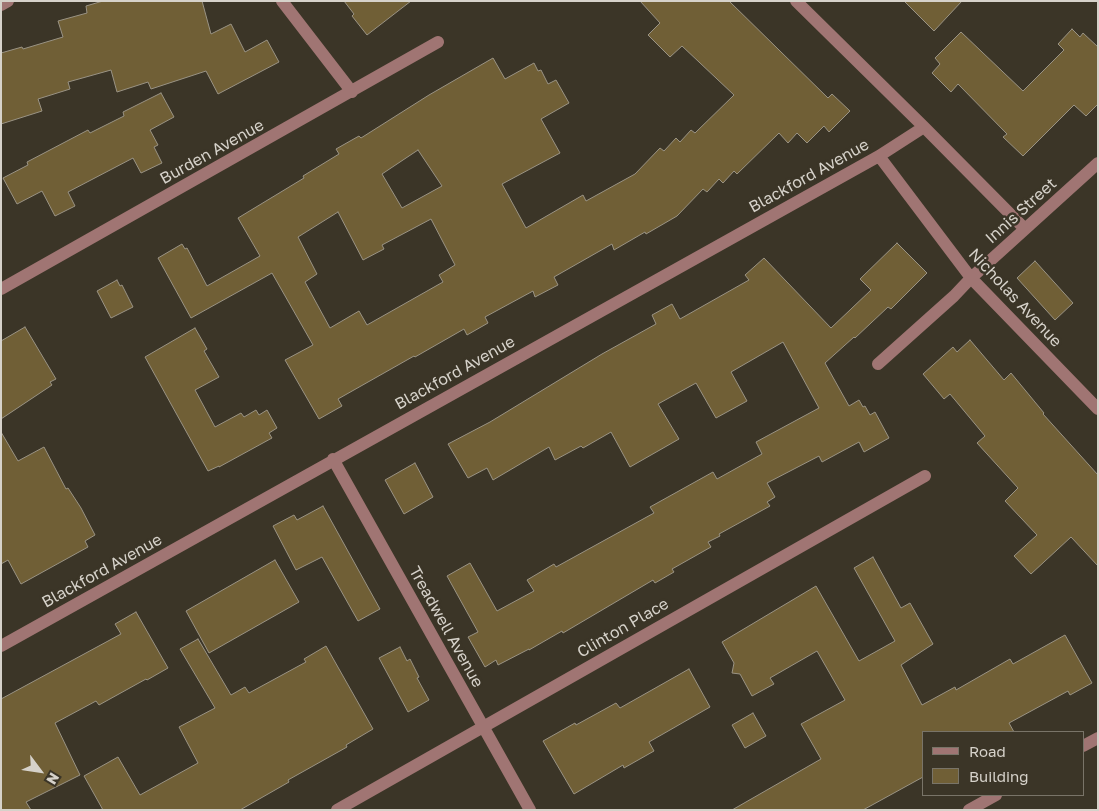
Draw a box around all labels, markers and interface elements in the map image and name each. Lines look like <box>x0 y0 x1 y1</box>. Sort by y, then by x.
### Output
street label: Burden Avenue <box>157 116 267 188</box>
street label: Blackford Avenue <box>746 135 872 217</box>
street label: Innis Street <box>982 174 1060 248</box>
street label: Nicholas Avenue <box>964 245 1066 351</box>
street label: Blackford Avenue <box>392 332 518 414</box>
street label: Blackford Avenue <box>39 530 165 612</box>
street label: Treadwell Avenue <box>405 563 487 691</box>
street label: Clinton Place <box>574 594 672 662</box>
legend <box>922 731 1084 796</box>
text: Road <box>969 742 1006 760</box>
north arrow <box>15 746 65 796</box>
text: Building <box>969 767 1029 785</box>
text: N <box>43 770 63 788</box>

